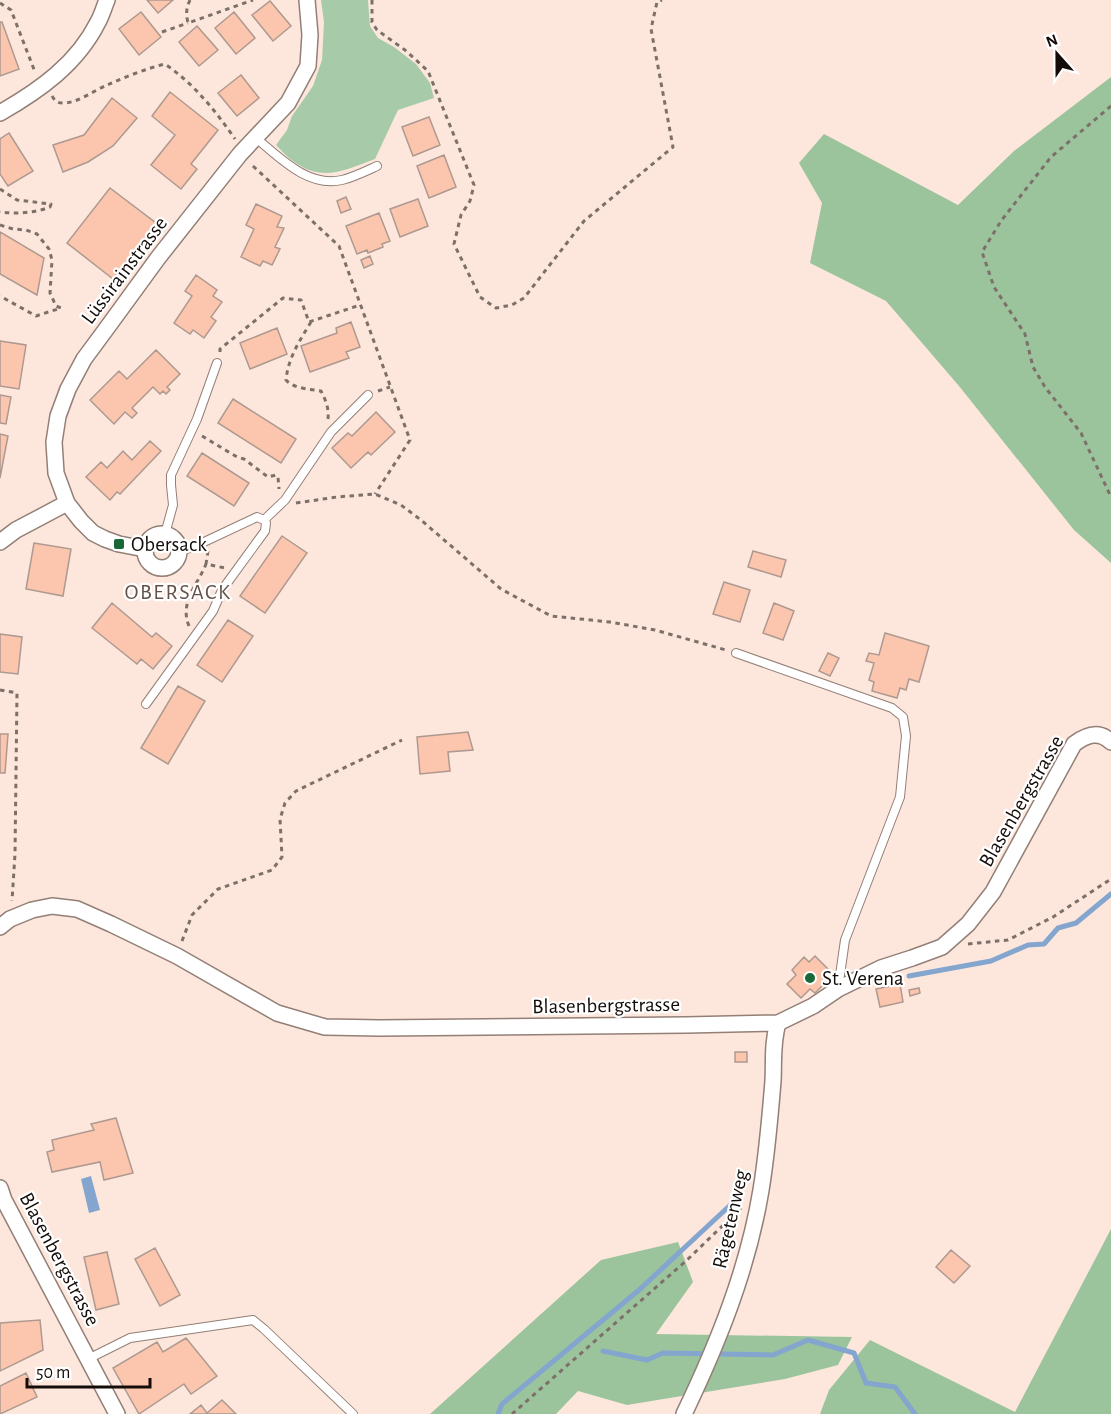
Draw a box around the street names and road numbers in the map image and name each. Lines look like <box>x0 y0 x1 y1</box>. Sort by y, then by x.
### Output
street label: Lüssirainstrasse <box>77 213 171 328</box>
street label: Blasenbergstrasse <box>975 732 1068 871</box>
street label: Blasenbergstrasse <box>532 994 680 1017</box>
street label: Rägetenweg <box>709 1167 752 1271</box>
street label: Blasenbergstrasse <box>16 1189 104 1329</box>

